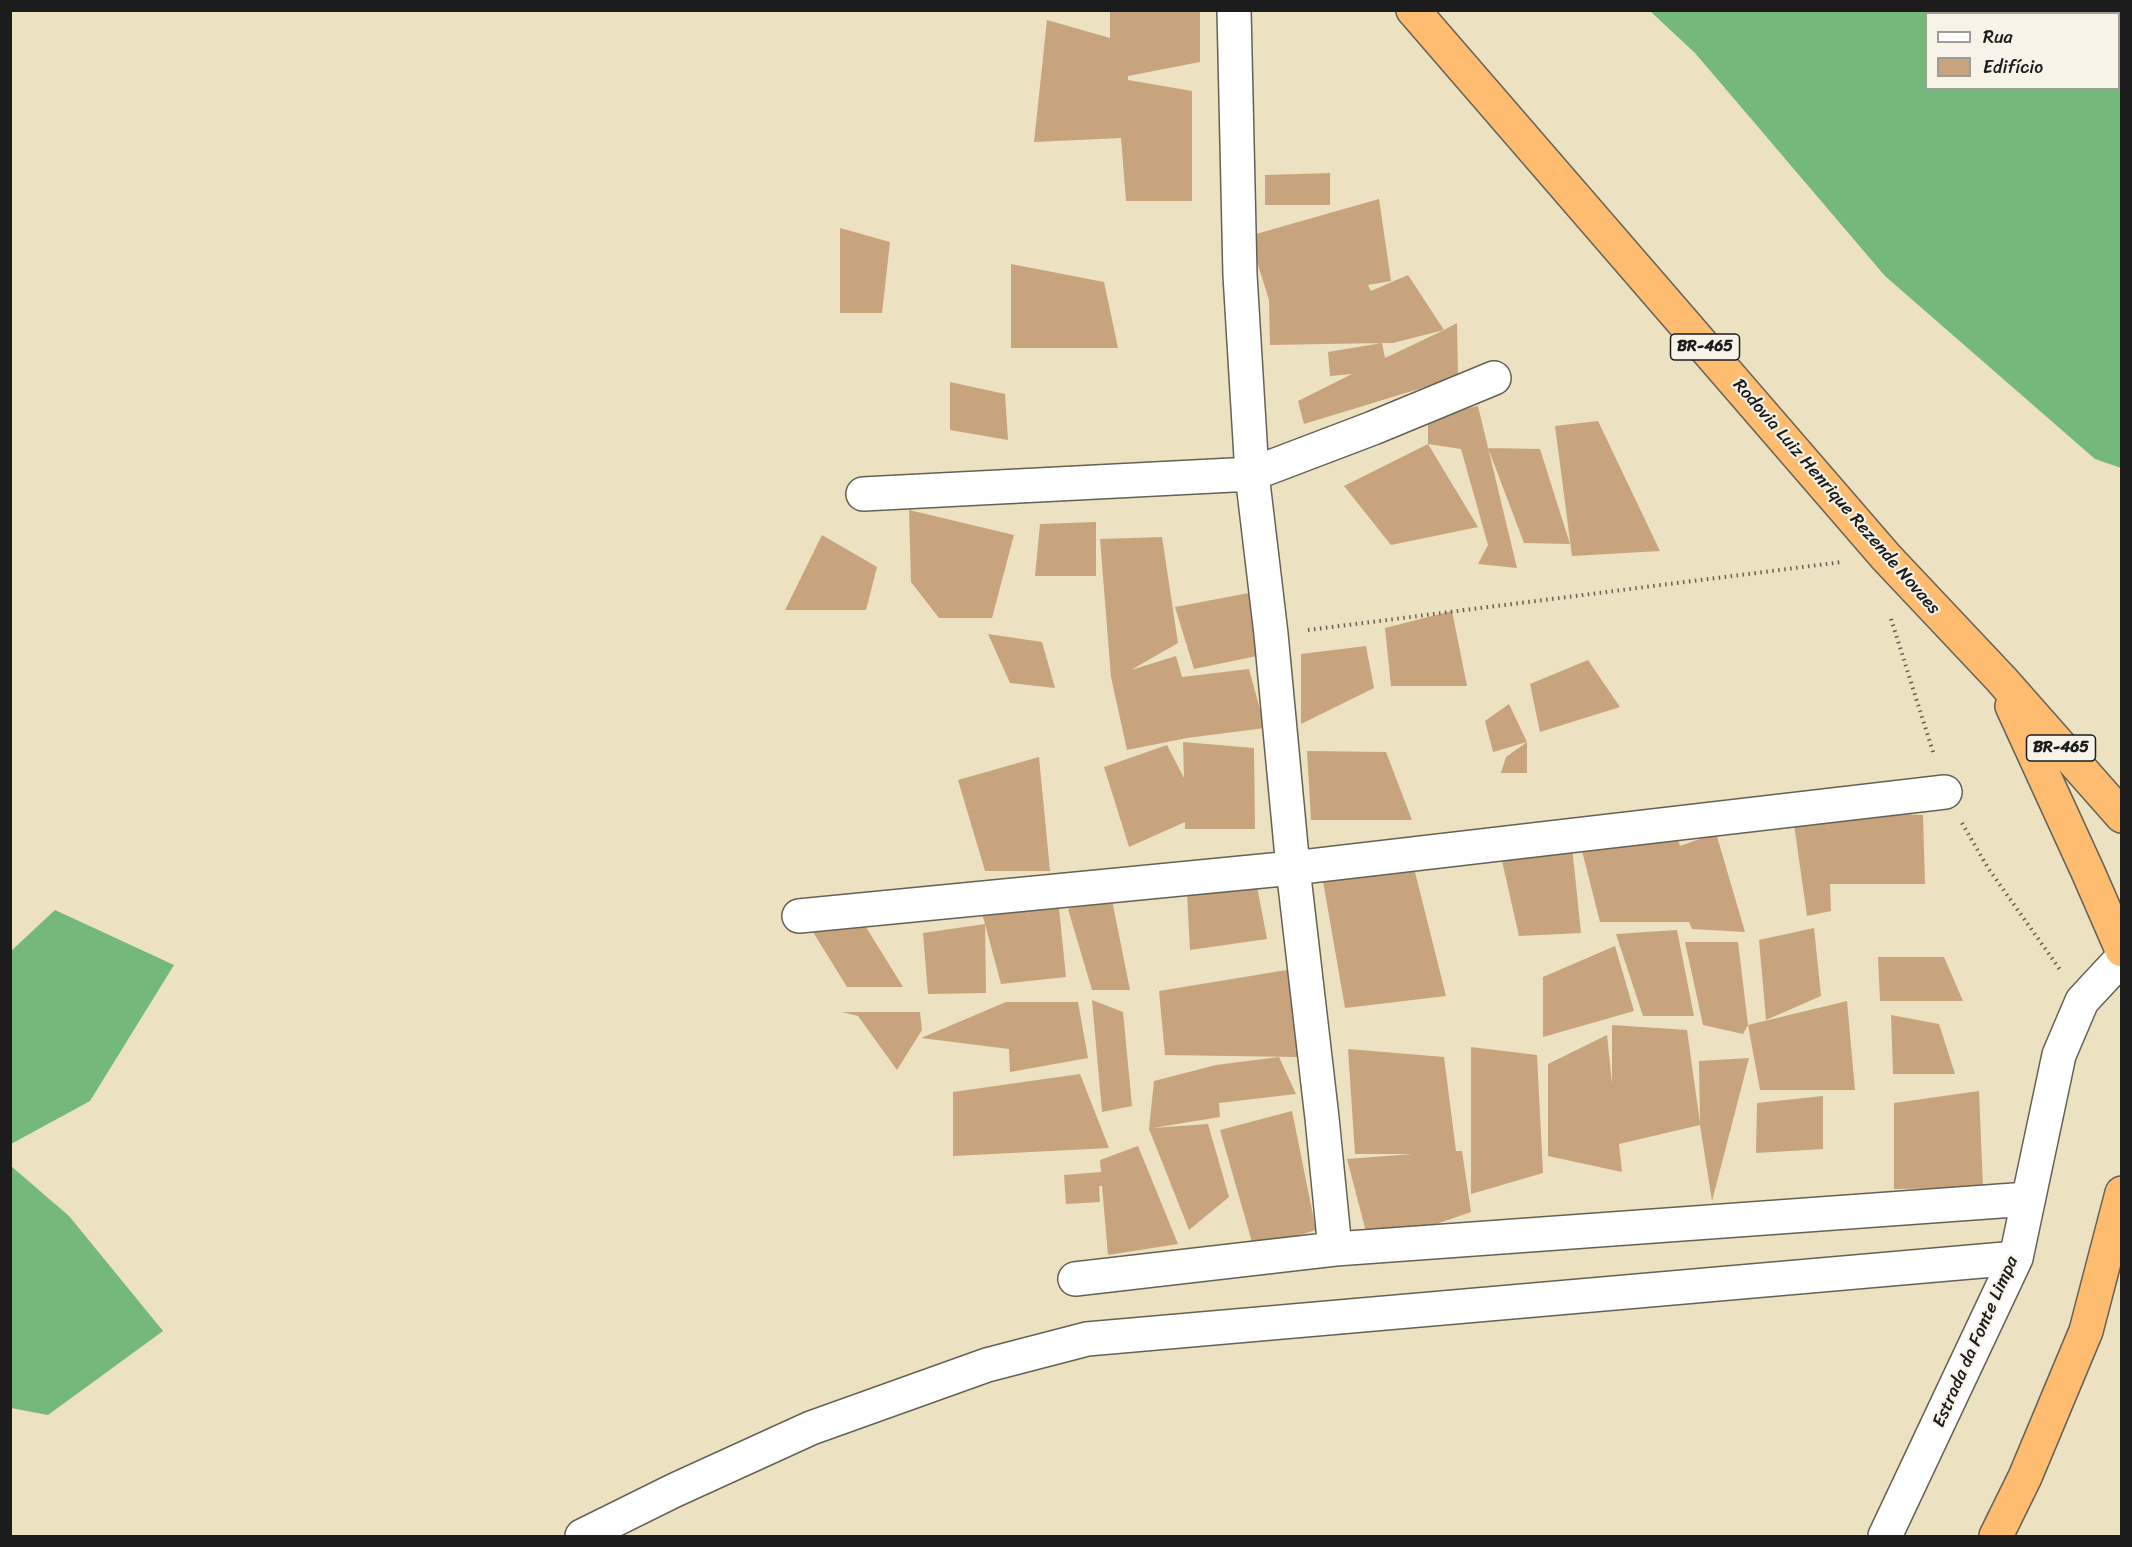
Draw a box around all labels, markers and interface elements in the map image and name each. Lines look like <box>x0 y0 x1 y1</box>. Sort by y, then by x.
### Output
legend <box>1925 12 2120 90</box>
text: Rua <box>1983 21 2013 53</box>
text: Edifício <box>1983 51 2043 83</box>
road number: BR-465 <box>1670 334 1740 360</box>
street label: Rodovia Luiz Henrique Rezende Novaes <box>1728 375 1944 619</box>
road number: BR-465 <box>2026 735 2096 761</box>
street label: Estrada da Fonte Limpa <box>1928 1253 2024 1431</box>

